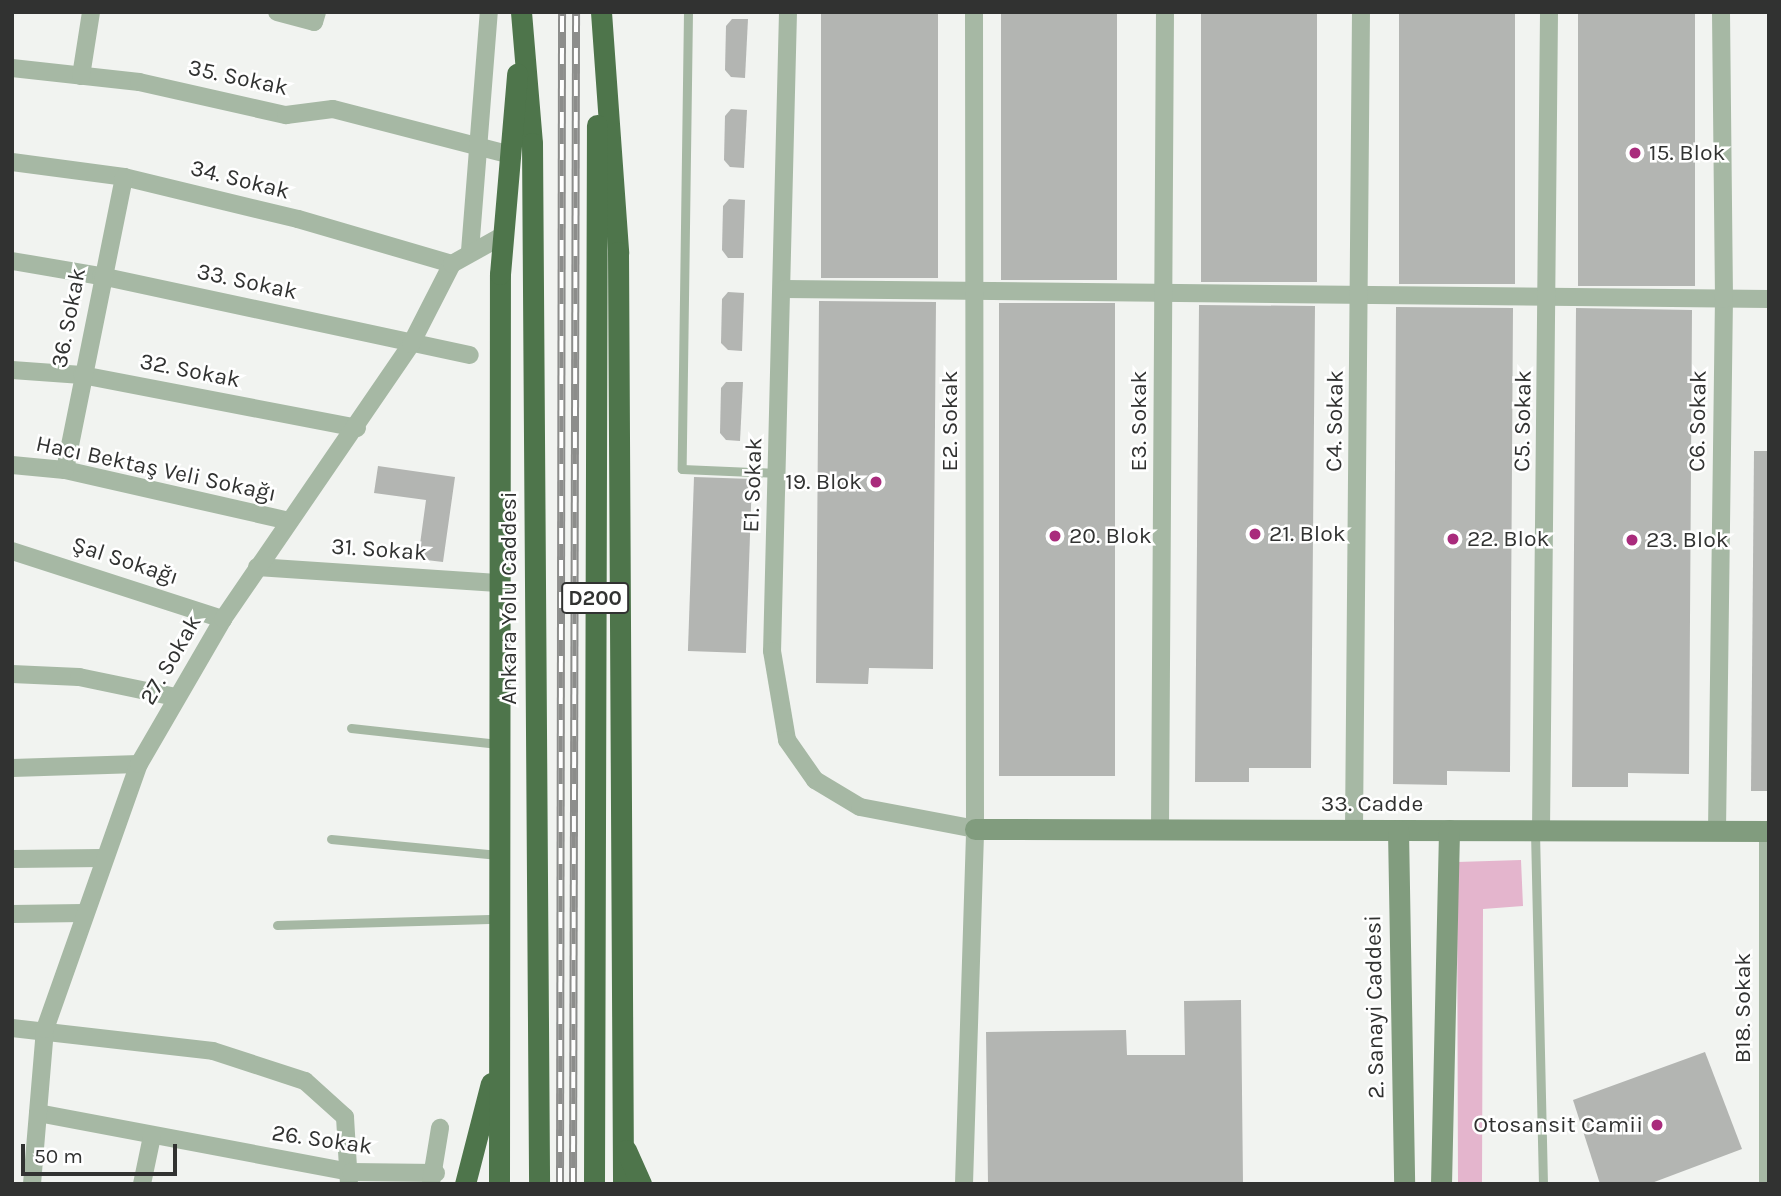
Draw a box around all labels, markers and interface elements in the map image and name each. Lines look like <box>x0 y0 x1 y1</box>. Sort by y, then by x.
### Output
street label: 35. Sokak <box>186 54 290 102</box>
place label: 15. Blok <box>1649 139 1725 167</box>
marker: 15. Blok <box>1627 145 1643 161</box>
street label: 34. Sokak <box>188 154 292 206</box>
street label: 33. Sokak <box>194 258 300 306</box>
street label: 36. Sokak <box>46 266 92 370</box>
street label: 32. Sokak <box>138 348 242 394</box>
street label: E3. Sokak <box>1125 370 1153 472</box>
street label: C4. Sokak <box>1320 370 1350 472</box>
street label: C5. Sokak <box>1508 370 1538 472</box>
street label: C6. Sokak <box>1683 370 1713 472</box>
street label: E2. Sokak <box>936 371 964 471</box>
street label: Hacı Bektaş Veli Sokağı <box>33 430 279 508</box>
street label: E1. Sokak <box>738 437 768 533</box>
place label: 19. Blok <box>785 468 862 496</box>
marker: 19. Blok <box>868 474 884 490</box>
street label: Ankara Yolu Caddesi <box>495 491 523 705</box>
place label: 21. Blok <box>1269 520 1346 548</box>
place label: 20. Blok <box>1069 522 1152 550</box>
place label: 22. Blok <box>1467 525 1549 553</box>
marker: 21. Blok <box>1247 526 1263 542</box>
place label: 23. Blok <box>1646 526 1729 554</box>
marker: 20. Blok <box>1047 528 1063 544</box>
street label: Şal Sokağı <box>68 531 182 591</box>
marker: 22. Blok <box>1445 531 1461 547</box>
marker: 23. Blok <box>1624 532 1640 548</box>
street label: 31. Sokak <box>330 533 428 567</box>
road number: D200 <box>560 580 630 616</box>
street label: 27. Sokak <box>134 610 208 710</box>
street label: 33. Cadde <box>1321 790 1423 818</box>
street label: 2. Sanayi Caddesi <box>1360 915 1390 1099</box>
street label: B18. Sokak <box>1729 953 1757 1063</box>
place label: Otosansit Camii <box>1473 1111 1643 1139</box>
marker: Otosansit Camii <box>1649 1117 1665 1133</box>
street label: 26. Sokak <box>270 1119 374 1161</box>
scale bar <box>24 1130 180 1174</box>
text: 50 m <box>34 1144 83 1168</box>

